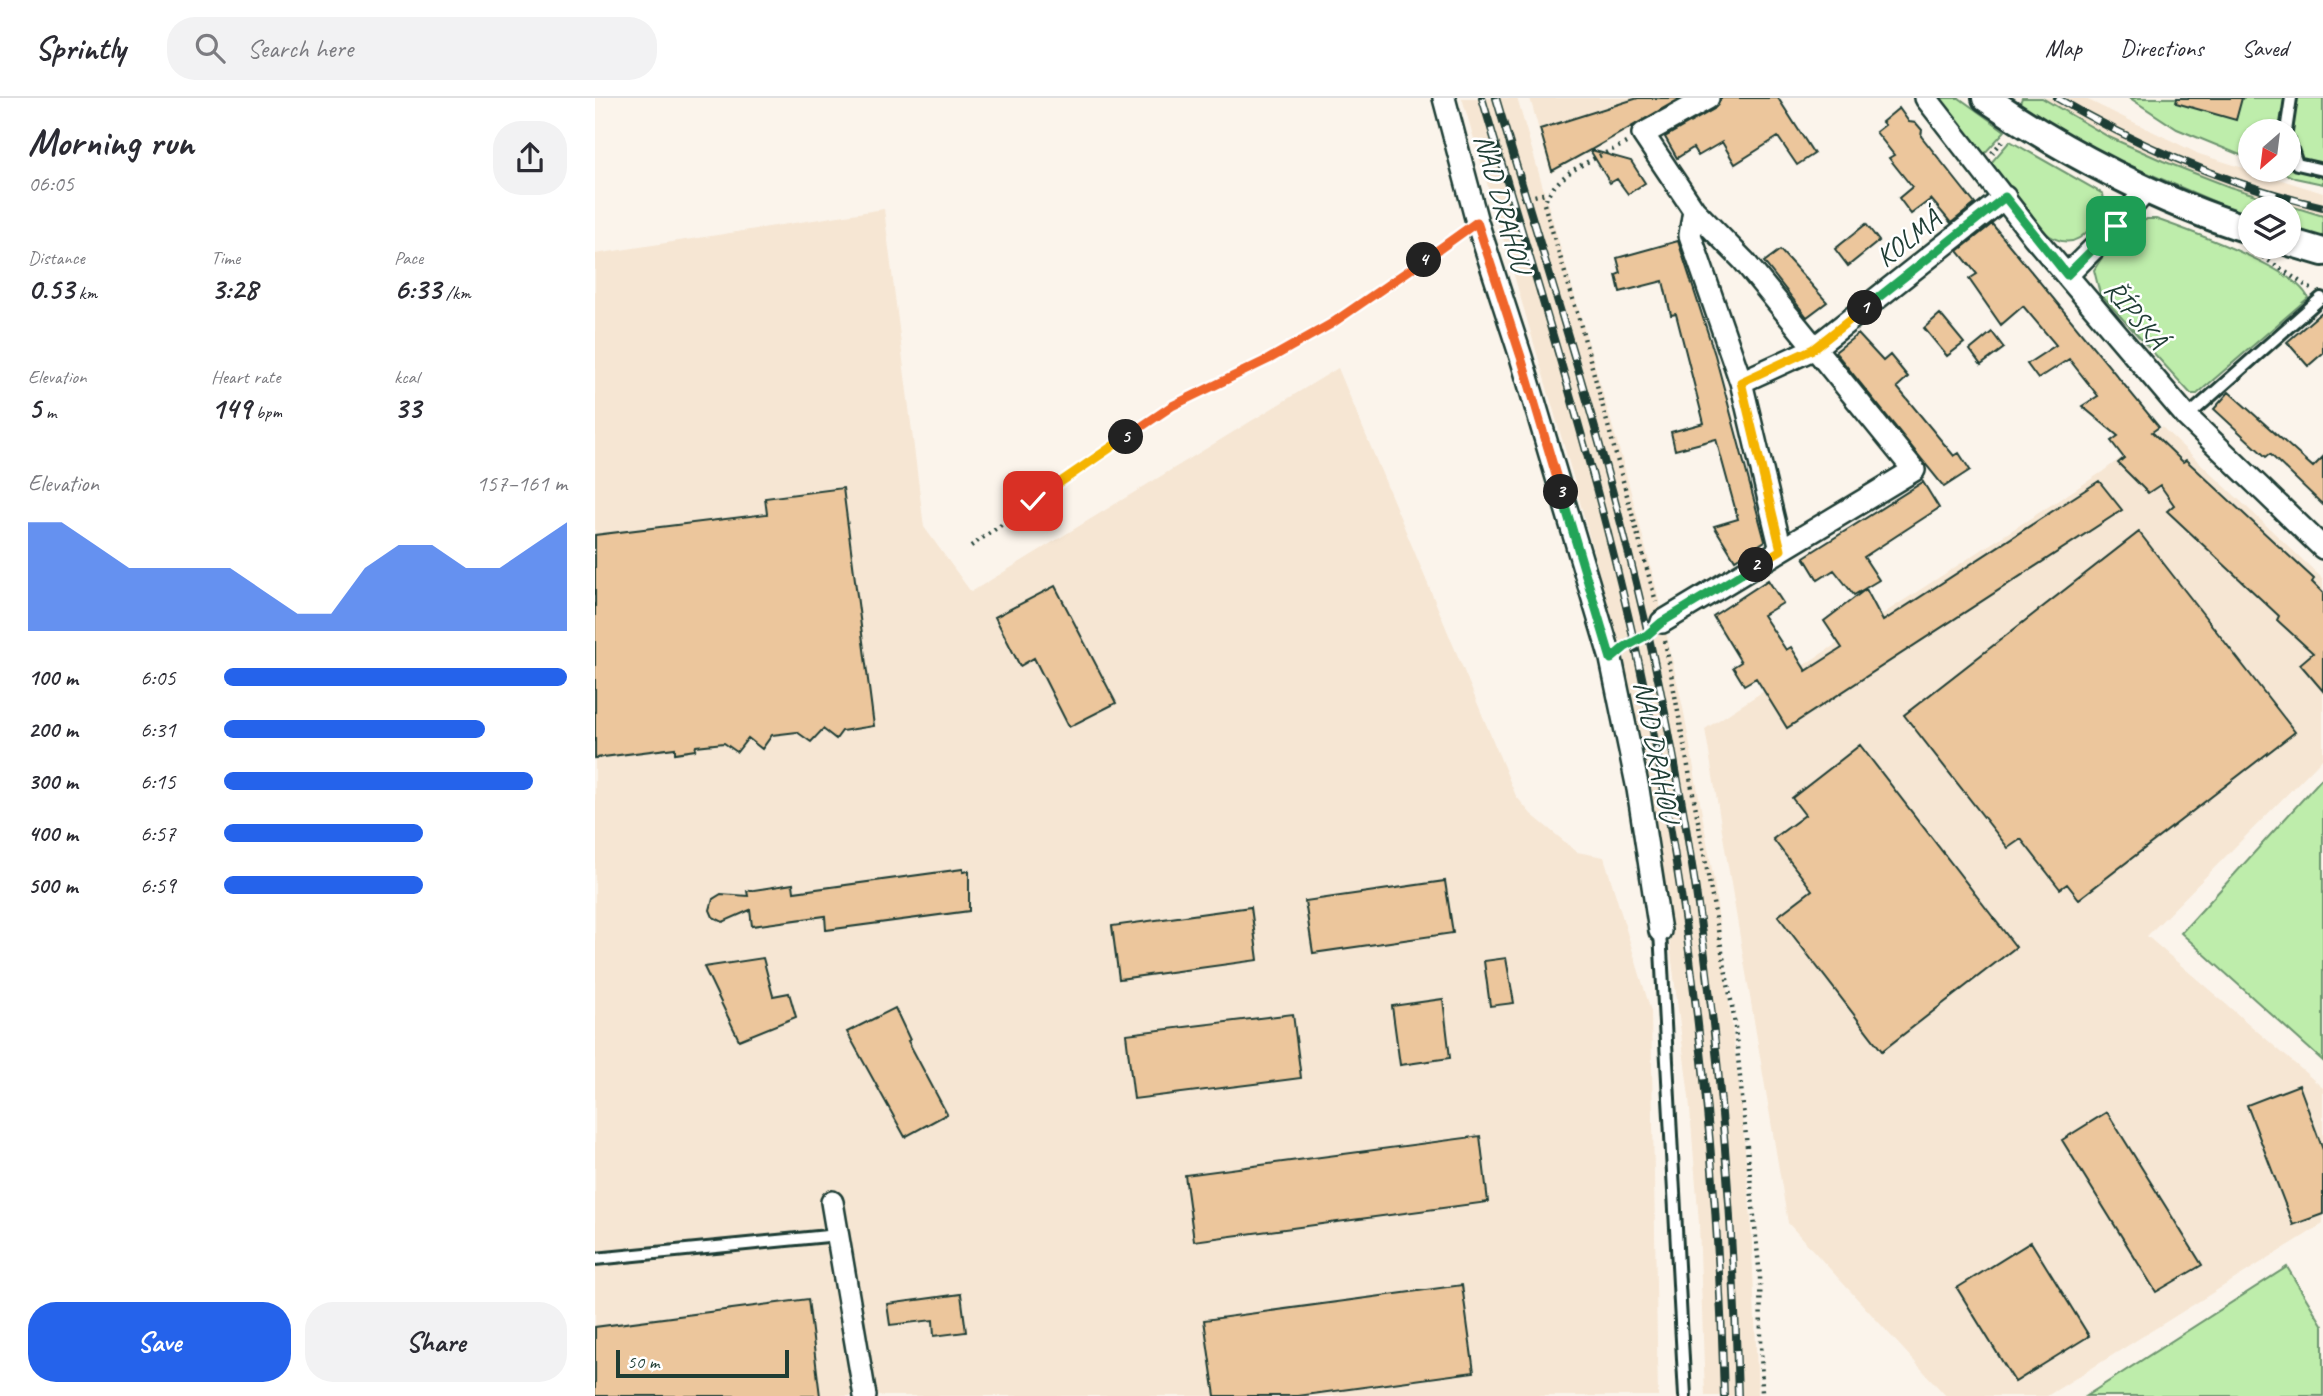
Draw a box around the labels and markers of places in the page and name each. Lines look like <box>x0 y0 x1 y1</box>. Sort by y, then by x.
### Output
pin <box>2086 196 2146 256</box>
pin: 4 <box>1407 242 1441 278</box>
pin: 1 <box>1847 290 1883 326</box>
pin: 5 <box>1109 420 1143 454</box>
pin <box>1003 471 1063 531</box>
pin: 3 <box>1543 474 1579 510</box>
pin: 2 <box>1739 547 1773 582</box>

